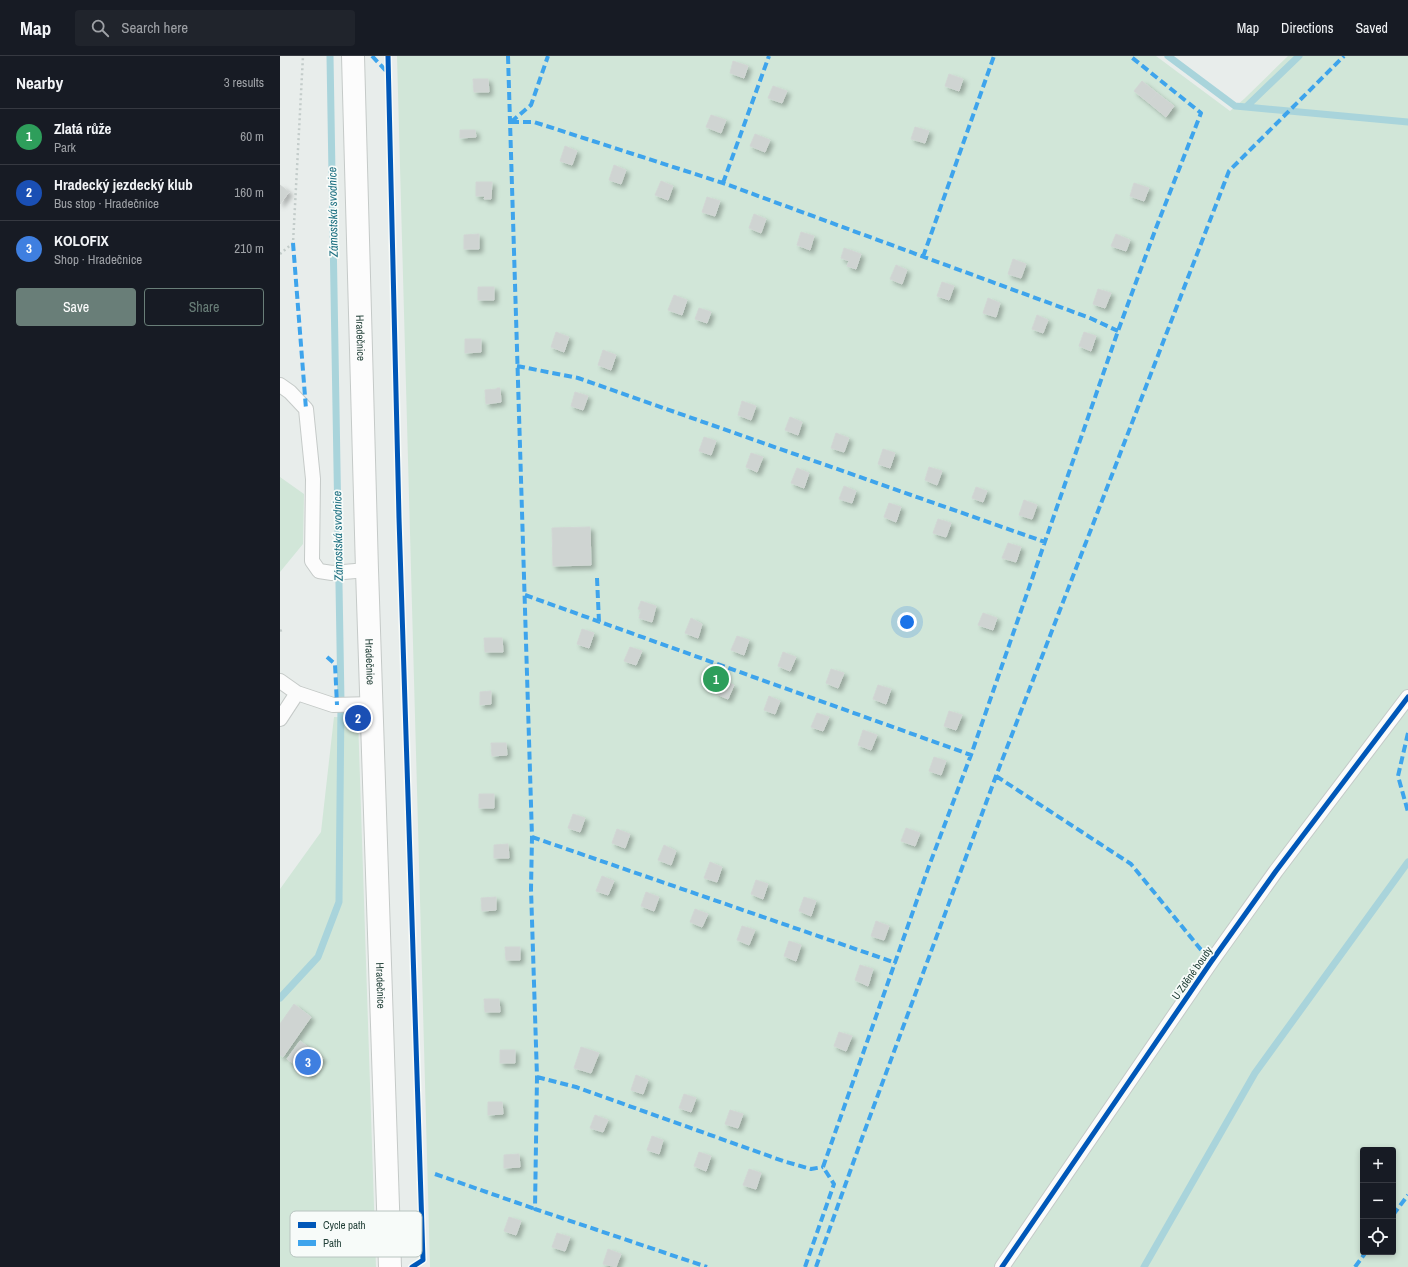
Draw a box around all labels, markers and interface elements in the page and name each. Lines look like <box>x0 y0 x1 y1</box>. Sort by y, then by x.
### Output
search box <box>75 10 355 46</box>
text: Map <box>20 15 51 41</box>
icon: search <box>89 17 111 39</box>
text: Search here <box>121 17 188 38</box>
text: Map <box>1237 19 1259 37</box>
text: Directions <box>1281 19 1333 37</box>
text: Saved <box>1355 19 1388 37</box>
text: Nearby <box>16 71 63 94</box>
text: 3 results <box>224 74 264 91</box>
text: Zlatá růže <box>54 118 111 139</box>
text: 1 <box>26 128 32 145</box>
text: 60 m <box>240 128 264 145</box>
text: Park <box>54 139 76 156</box>
water label: Zámostská svodnice <box>324 166 342 258</box>
text: Hradecký jezdecký klub <box>54 174 193 195</box>
text: 2 <box>26 184 32 201</box>
text: 160 m <box>234 184 264 201</box>
text: Bus stop · Hradečnice <box>54 195 159 212</box>
text: KOLOFIX <box>54 230 109 251</box>
text: 3 <box>26 240 32 257</box>
text: 210 m <box>234 240 264 257</box>
text: Shop · Hradečnice <box>54 251 142 268</box>
button: Save <box>16 288 136 326</box>
button: Share <box>144 288 264 326</box>
street label: Hradečnice <box>353 315 368 361</box>
water label: Zámostská svodnice <box>329 490 347 582</box>
your location <box>897 612 917 632</box>
street label: Hradečnice <box>362 638 378 685</box>
pin: 1 <box>703 664 729 694</box>
pin: 2 <box>345 703 371 733</box>
street label: U Zděné boudy <box>1169 943 1216 1002</box>
street label: Hradečnice <box>373 962 388 1009</box>
pin: 3 <box>295 1047 321 1077</box>
map controls <box>1360 1147 1396 1255</box>
button: + <box>1360 1147 1396 1183</box>
button: − <box>1360 1183 1396 1219</box>
legend <box>290 1211 422 1257</box>
text: Cycle path <box>323 1218 366 1232</box>
button: locate <box>1360 1219 1396 1255</box>
text: Path <box>323 1236 342 1250</box>

